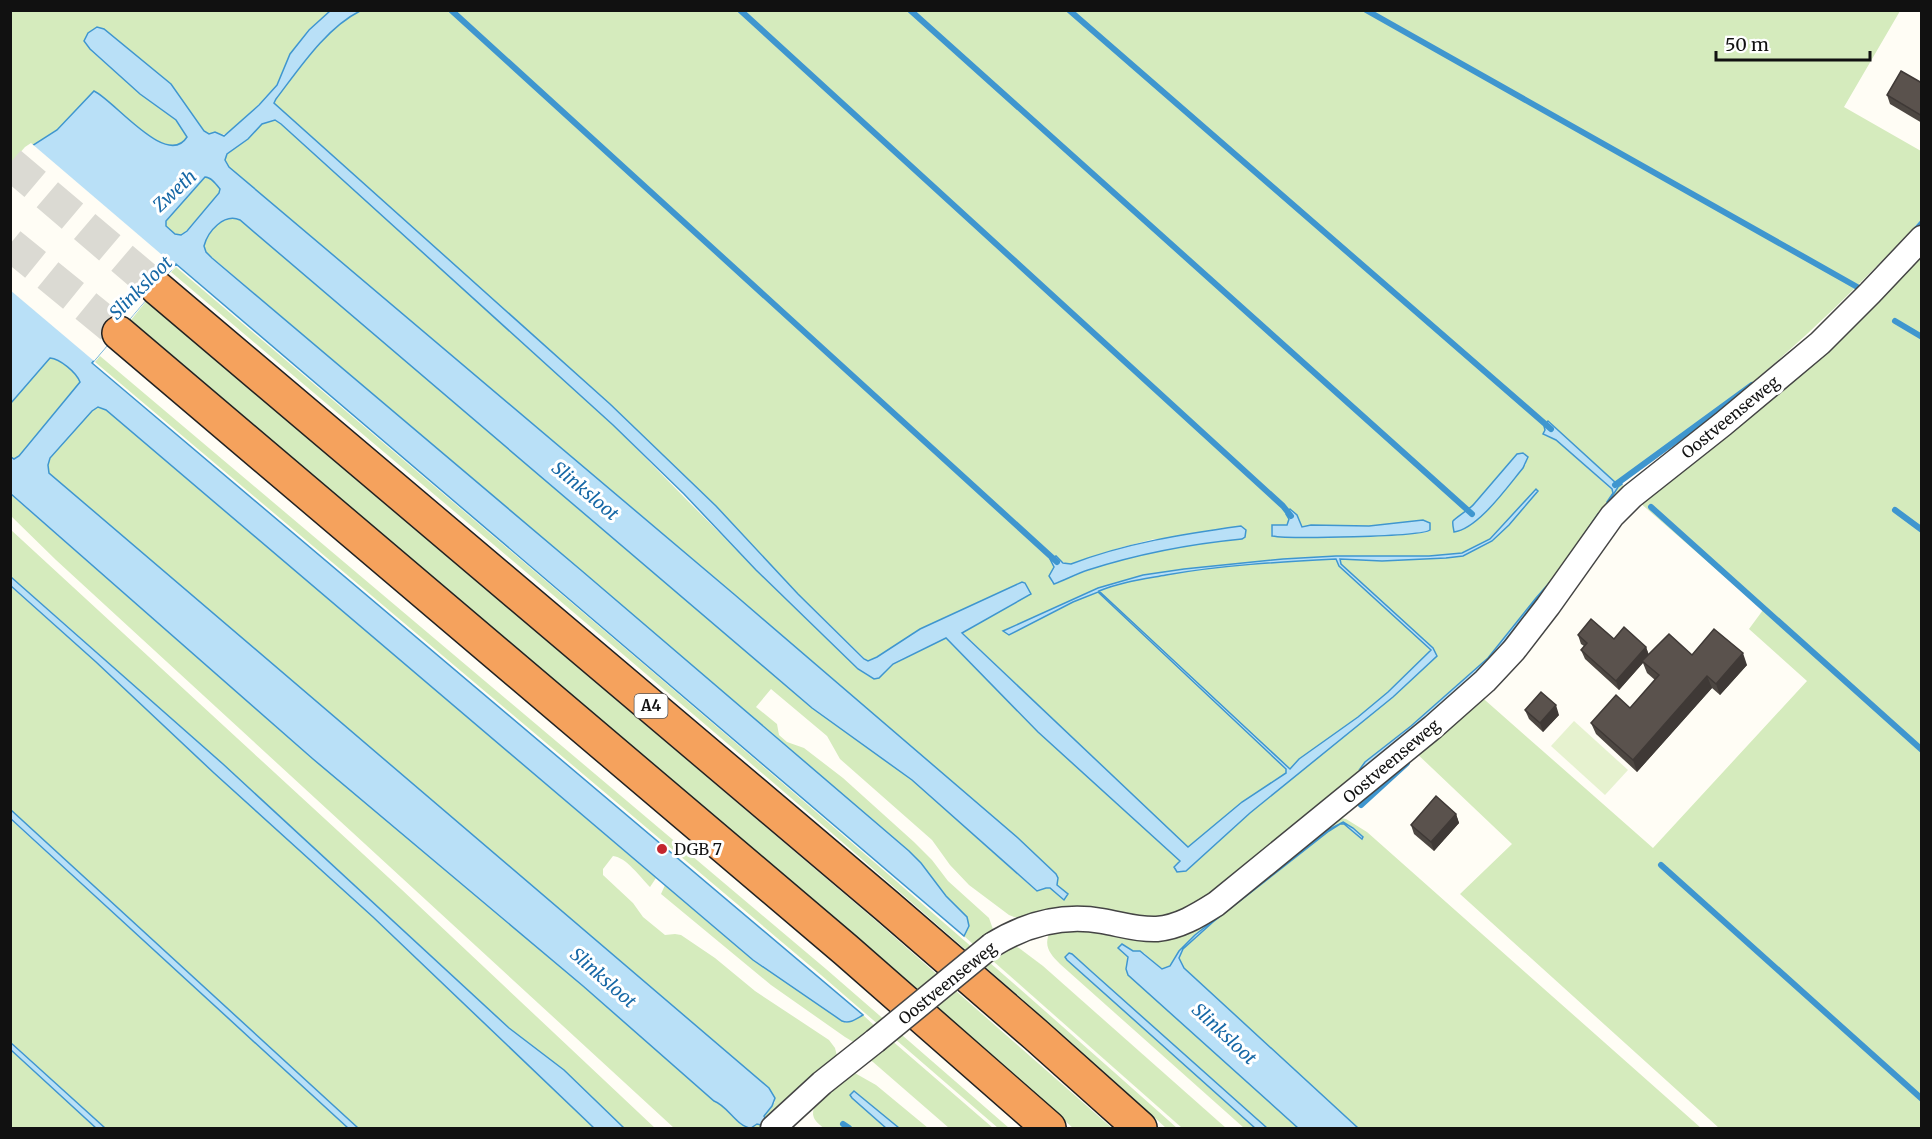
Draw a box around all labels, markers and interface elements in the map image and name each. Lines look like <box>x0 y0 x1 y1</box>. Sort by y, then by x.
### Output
scale bar <box>1716 24 1870 62</box>
text: 50 m <box>1725 33 1769 56</box>
water label: Zweth <box>147 165 201 217</box>
water label: Slinksloot <box>104 251 178 324</box>
street label: Oostveenseweg <box>1677 371 1783 463</box>
water label: Slinksloot <box>547 456 624 526</box>
road number: A4 <box>634 694 668 718</box>
street label: Oostveenseweg <box>1339 715 1444 807</box>
place label: DGB 7 <box>674 839 722 859</box>
marker: DGB 7 <box>655 842 669 856</box>
street label: Oostveenseweg <box>894 937 1000 1029</box>
water label: Slinksloot <box>566 943 642 1013</box>
water label: Slinksloot <box>1187 998 1262 1070</box>

